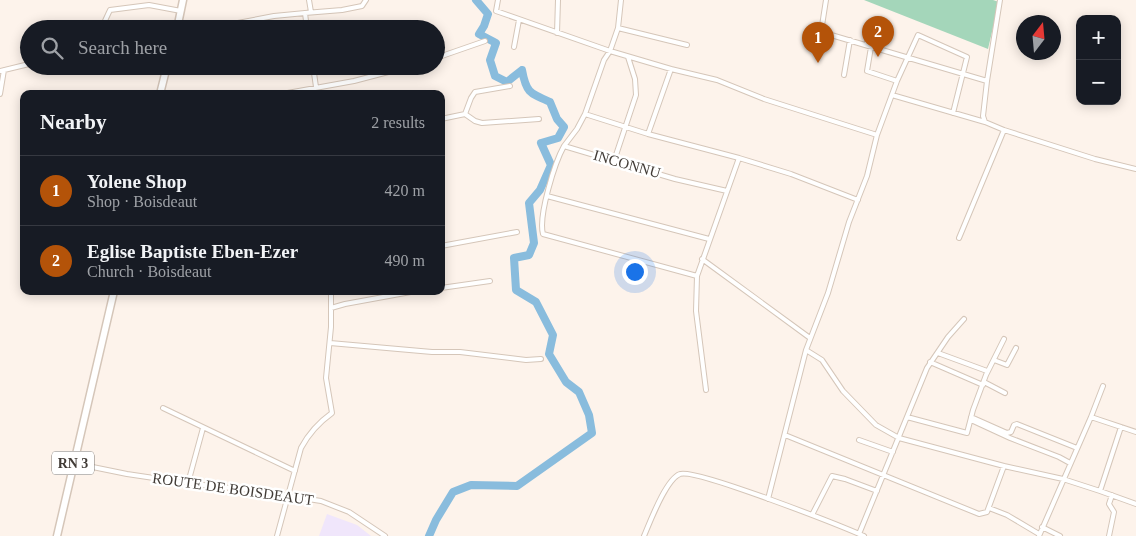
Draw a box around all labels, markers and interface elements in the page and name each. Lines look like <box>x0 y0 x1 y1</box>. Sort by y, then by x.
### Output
north arrow <box>1016 15 1061 60</box>
map controls <box>1076 15 1121 105</box>
button: + <box>1076 15 1121 60</box>
pin: 2 <box>862 16 894 57</box>
search box <box>20 20 445 75</box>
pin: 1 <box>802 22 834 63</box>
icon: search <box>38 34 66 62</box>
text: Search here <box>78 37 167 58</box>
button: − <box>1076 60 1121 105</box>
text: Nearby <box>40 110 107 134</box>
text: 2 results <box>371 114 425 131</box>
street label: INCONNU <box>592 147 663 181</box>
text: Yolene Shop <box>87 171 187 192</box>
text: 1 <box>52 182 60 199</box>
text: 420 m <box>385 182 425 199</box>
text: Shop · Boisdeaut <box>87 193 197 210</box>
text: Eglise Baptiste Eben-Ezer <box>87 241 298 262</box>
text: 2 <box>52 252 60 269</box>
text: 490 m <box>385 252 425 269</box>
your location <box>622 259 648 285</box>
text: Church · Boisdeaut <box>87 263 211 280</box>
road number: RN 3 <box>52 452 94 474</box>
street label: ROUTE DE BOISDEAUT <box>151 470 315 508</box>

